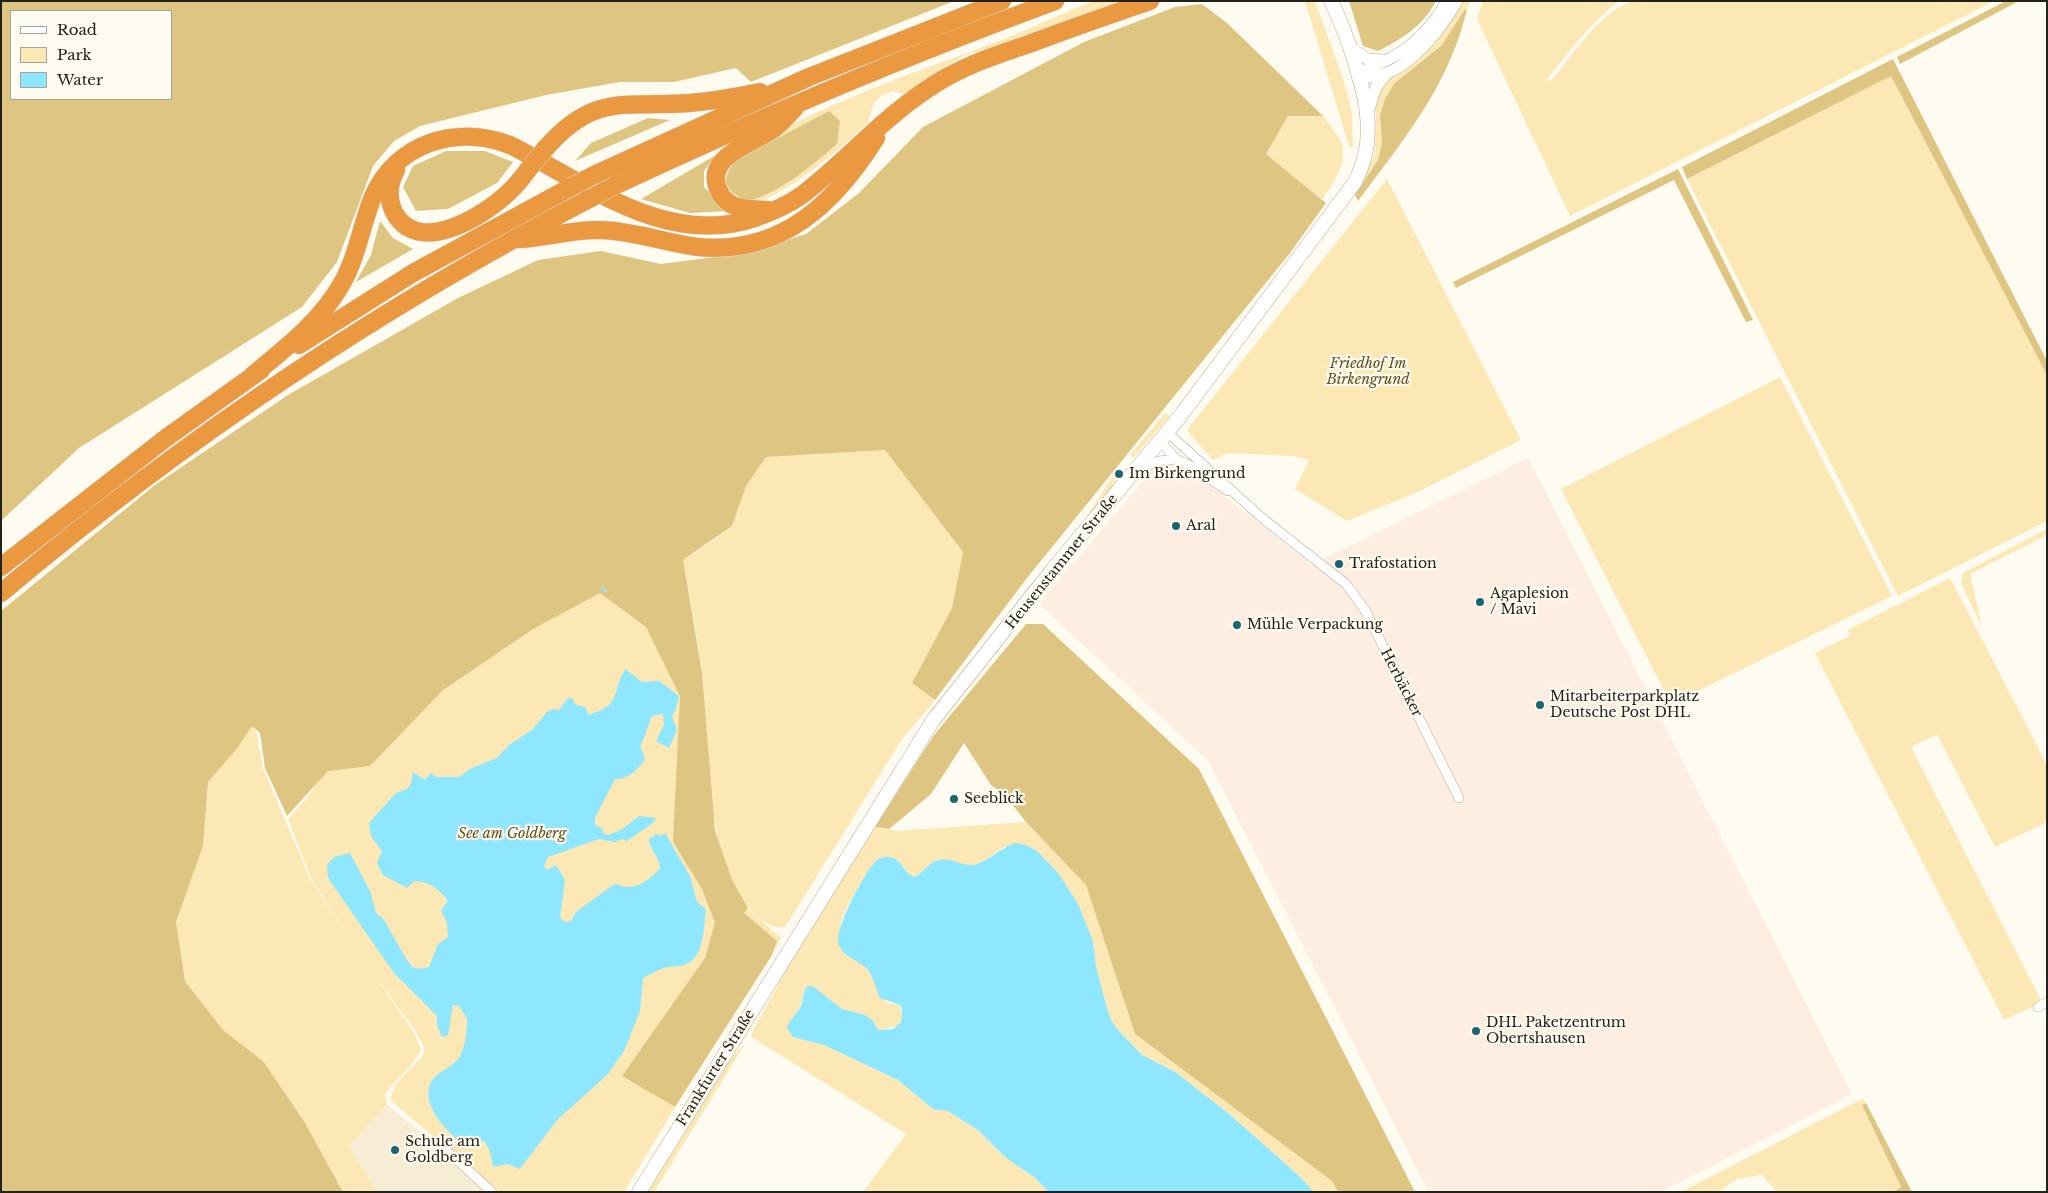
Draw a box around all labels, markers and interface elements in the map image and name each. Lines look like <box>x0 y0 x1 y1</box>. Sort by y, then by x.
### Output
legend <box>10 10 172 100</box>
text: Road <box>57 20 97 39</box>
text: Park <box>57 45 92 64</box>
text: Water <box>57 70 103 89</box>
park label: Friedhof Im Birkengrund <box>1326 356 1410 388</box>
place label: Im Birkengrund <box>1129 466 1245 482</box>
marker: Im Birkengrund <box>1113 468 1125 480</box>
street label: Heusenstammer Straße <box>1002 491 1122 633</box>
place label: Aral <box>1186 518 1216 534</box>
marker: Aral <box>1170 520 1182 532</box>
place label: Trafostation <box>1349 556 1437 572</box>
marker: Trafostation <box>1333 558 1345 570</box>
place label: Agaplesion / Mavi <box>1490 586 1569 618</box>
marker: Agaplesion / Mavi <box>1474 596 1486 608</box>
place label: Mühle Verpackung <box>1247 617 1383 633</box>
marker: Mühle Verpackung <box>1231 619 1243 631</box>
street label: Herbäcker <box>1377 646 1425 720</box>
place label: Mitarbeiterparkplatz Deutsche Post DHL <box>1550 689 1699 722</box>
marker: Mitarbeiterparkplatz Deutsche Post DHL <box>1534 699 1546 711</box>
place label: Seeblick <box>964 791 1024 807</box>
marker: Seeblick <box>948 793 960 805</box>
park label: See am Goldberg <box>458 826 566 842</box>
street label: Frankfurter Straße <box>673 1007 759 1129</box>
place label: DHL Paketzentrum Obertshausen <box>1486 1015 1626 1048</box>
marker: DHL Paketzentrum Obertshausen <box>1470 1025 1482 1037</box>
place label: Schule am Goldberg <box>405 1134 480 1166</box>
marker: Schule am Goldberg <box>389 1144 401 1156</box>

